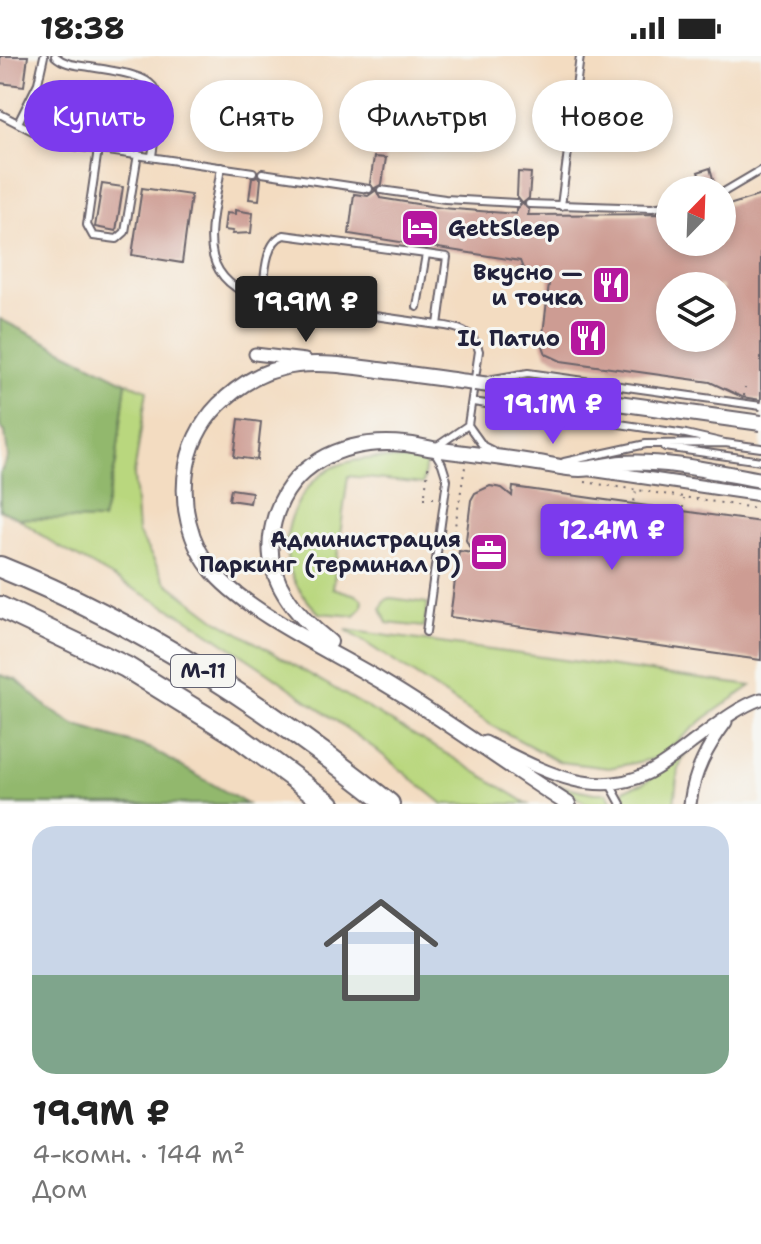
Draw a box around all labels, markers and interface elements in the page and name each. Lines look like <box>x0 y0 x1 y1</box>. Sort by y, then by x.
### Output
text: 18:38 <box>40 8 125 49</box>
chip: Купить <box>24 80 174 152</box>
chip: Снять <box>190 80 323 152</box>
chip: Фильтры <box>339 80 516 152</box>
chip: Новое <box>532 80 673 152</box>
north arrow <box>656 176 736 256</box>
map controls <box>656 176 736 352</box>
hotel icon: GettSleep <box>399 207 441 249</box>
place label: GettSleep <box>448 214 560 243</box>
place label: Вкусно — и точка <box>473 258 583 312</box>
restaurant icon: Вкусно — и точка <box>590 264 632 306</box>
button: layers <box>656 272 736 352</box>
pin: 19.9M ₽ <box>232 276 380 344</box>
text: 19.9M ₽ <box>253 284 359 319</box>
restaurant icon: IL Патио <box>567 317 609 359</box>
place label: IL Патио <box>457 324 560 353</box>
pin: 19.1M ₽ <box>479 378 627 446</box>
text: 19.1M ₽ <box>503 386 603 421</box>
pin: 12.4M ₽ <box>538 504 686 572</box>
text: 12.4M ₽ <box>559 512 665 547</box>
place label: Администрация Паркинг (терминал D) <box>199 525 461 579</box>
office icon: Администрация Паркинг (терминал D) <box>468 531 510 573</box>
road number: М-11 <box>171 655 235 687</box>
icon: home <box>309 878 453 1022</box>
text: 19.9M ₽ <box>32 1090 170 1136</box>
text: 4-комн. · 144 m² <box>32 1136 245 1171</box>
text: Дом <box>32 1171 87 1206</box>

